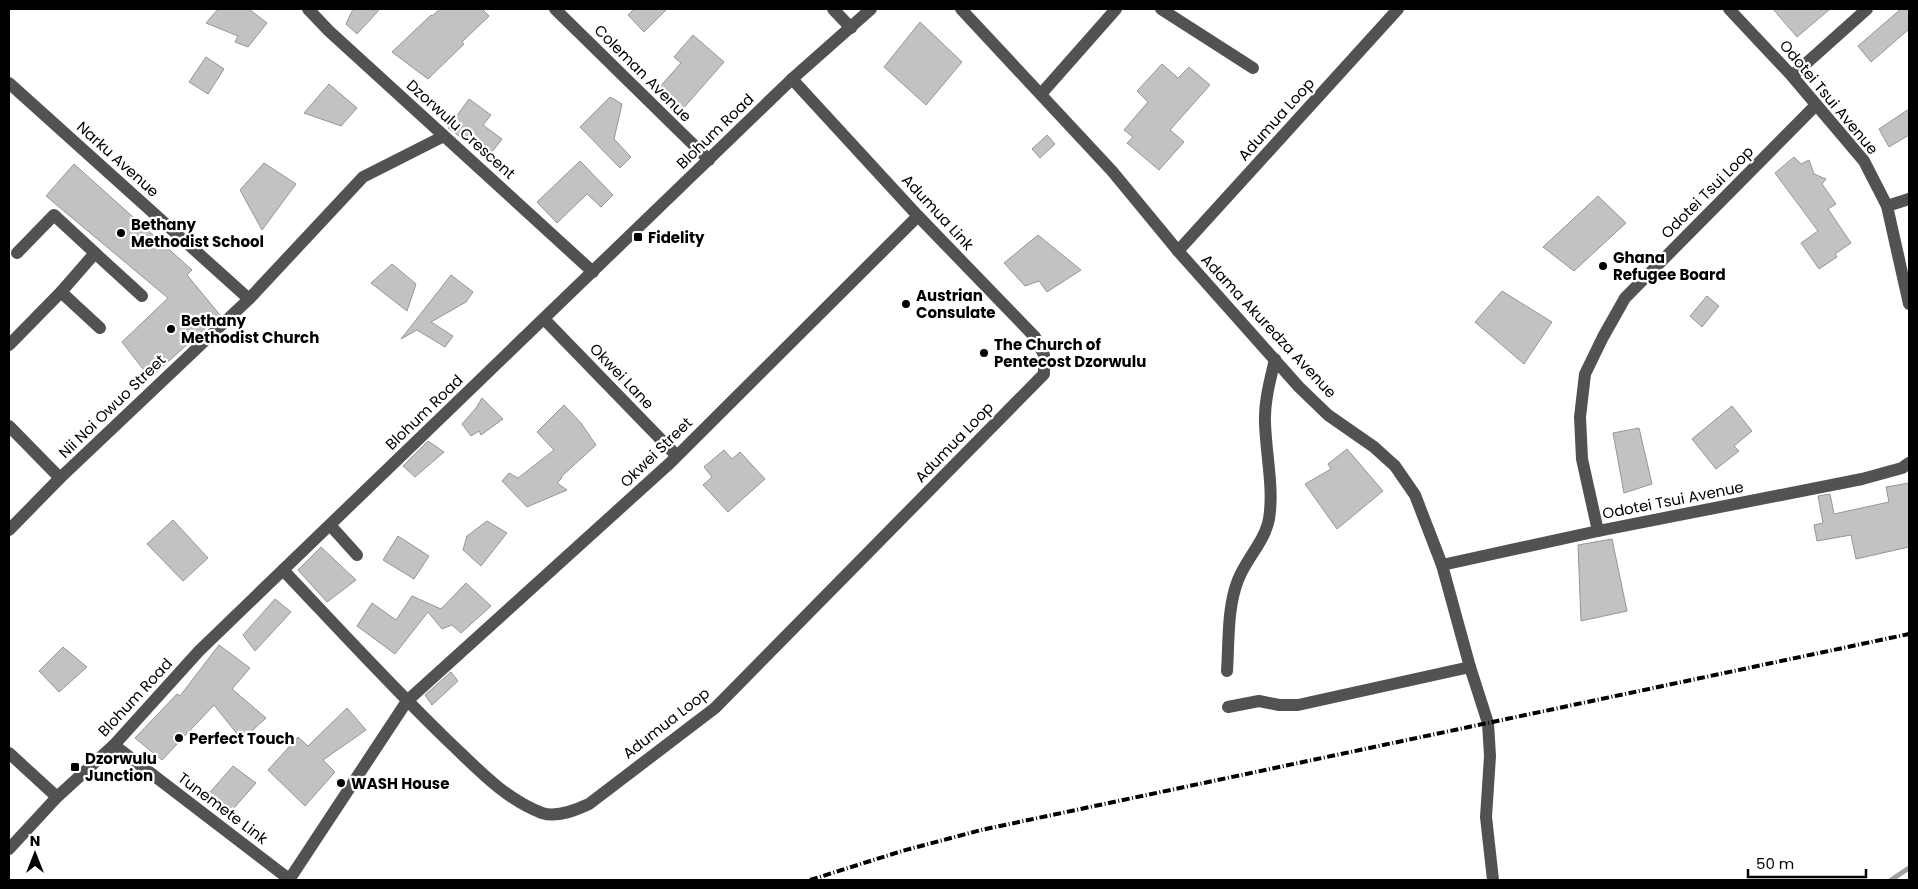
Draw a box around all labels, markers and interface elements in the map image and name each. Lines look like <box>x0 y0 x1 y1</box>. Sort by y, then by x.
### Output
street label: Coleman Avenue <box>590 20 696 126</box>
street label: Odotei Tsui Avenue <box>1775 35 1883 159</box>
street label: Adumua Loop <box>1233 73 1319 165</box>
street label: Dzorwulu Crescent <box>402 74 520 184</box>
street label: Blohum Road <box>672 89 758 173</box>
street label: Narku Avenue <box>72 116 164 202</box>
street label: Odotei Tsui Loop <box>1656 141 1758 243</box>
street label: Adumua Link <box>897 170 979 255</box>
place label: Bethany Methodist School <box>131 214 264 252</box>
marker: Bethany Methodist School <box>115 227 127 239</box>
place label: Fidelity <box>648 227 705 248</box>
marker: Fidelity <box>632 231 644 243</box>
place label: Ghana Refugee Board <box>1613 247 1726 285</box>
street label: Adama Akuredza Avenue <box>1197 249 1341 403</box>
marker: Ghana Refugee Board <box>1597 260 1609 272</box>
place label: Austrian Consulate <box>916 285 996 323</box>
marker: Austrian Consulate <box>900 298 912 310</box>
place label: Bethany Methodist Church <box>181 310 319 348</box>
marker: Bethany Methodist Church <box>165 323 177 335</box>
place label: The Church of Pentecost Dzorwulu <box>994 334 1146 372</box>
street label: Okwei Lane <box>585 338 659 414</box>
marker: The Church of Pentecost Dzorwulu <box>978 347 990 359</box>
street label: Nii Noi Owuo Street <box>54 349 170 463</box>
street label: Blohum Road <box>381 370 467 454</box>
street label: Adumua Loop <box>910 397 998 487</box>
street label: Okwei Street <box>615 412 697 492</box>
street label: Odotei Tsui Avenue <box>1601 476 1745 524</box>
street label: Blohum Road <box>93 653 177 741</box>
street label: Adumua Loop <box>618 682 714 764</box>
place label: Perfect Touch <box>189 728 295 749</box>
marker: Perfect Touch <box>173 732 185 744</box>
place label: Dzorwulu Junction <box>85 748 157 786</box>
marker: Dzorwulu Junction <box>69 761 81 773</box>
street label: Tunemete Link <box>174 767 273 849</box>
place label: WASH House <box>351 773 449 794</box>
marker: WASH House <box>335 777 347 789</box>
north arrow <box>10 829 60 879</box>
text: N <box>30 831 40 851</box>
scale bar <box>1748 846 1866 878</box>
text: 50 m <box>1756 853 1794 874</box>

